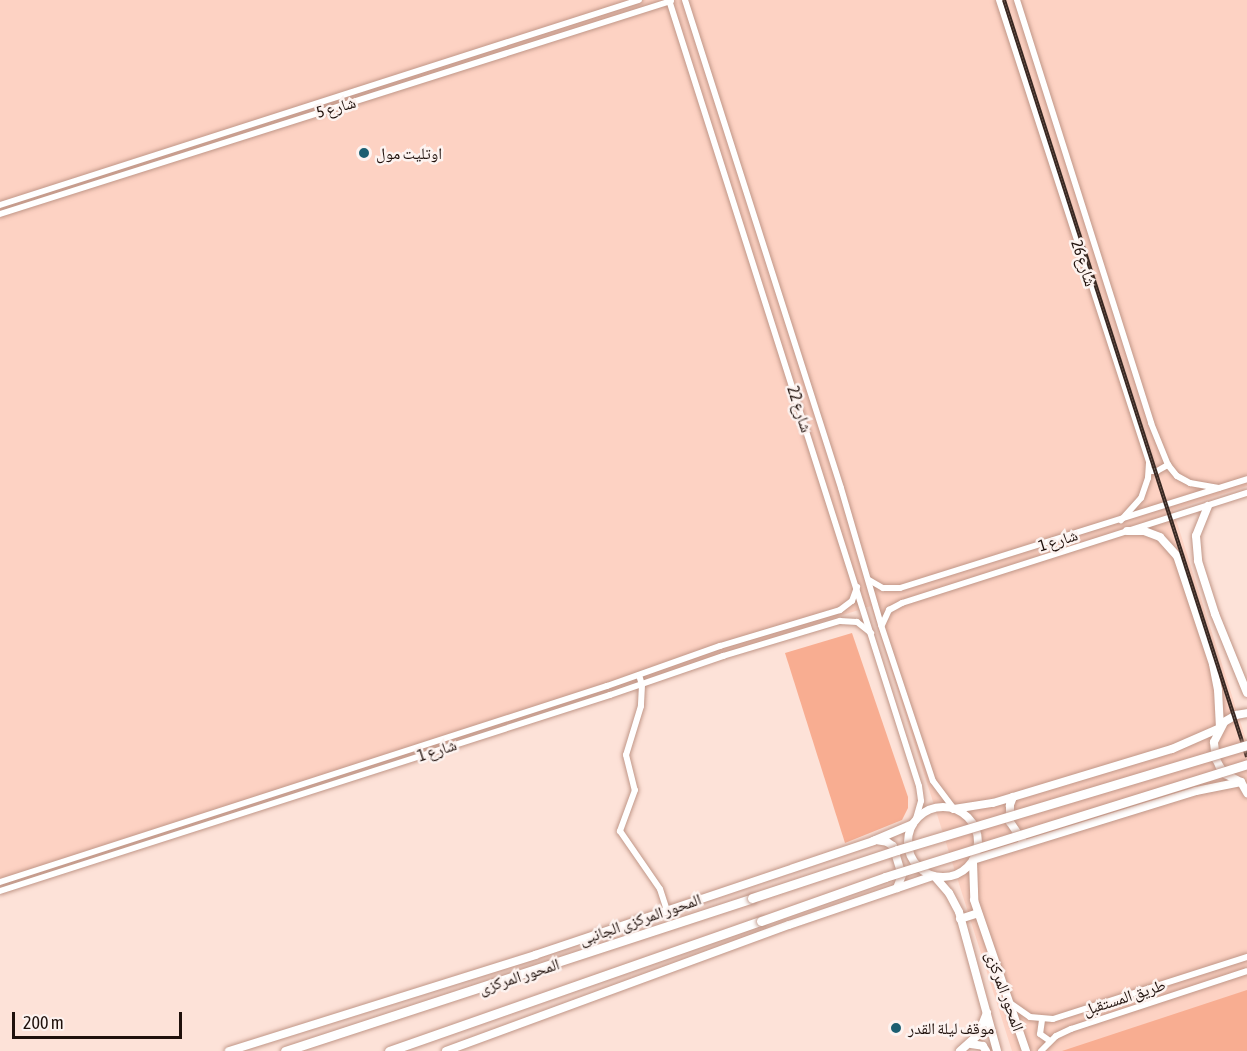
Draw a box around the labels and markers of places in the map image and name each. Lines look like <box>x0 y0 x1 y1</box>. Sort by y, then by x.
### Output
place label: اوتليت مول <box>376 143 442 163</box>
marker: اوتليت مول <box>357 146 371 160</box>
place label: موقف ليلة القدر <box>908 1018 994 1038</box>
marker: موقف ليلة القدر <box>889 1021 903 1035</box>

